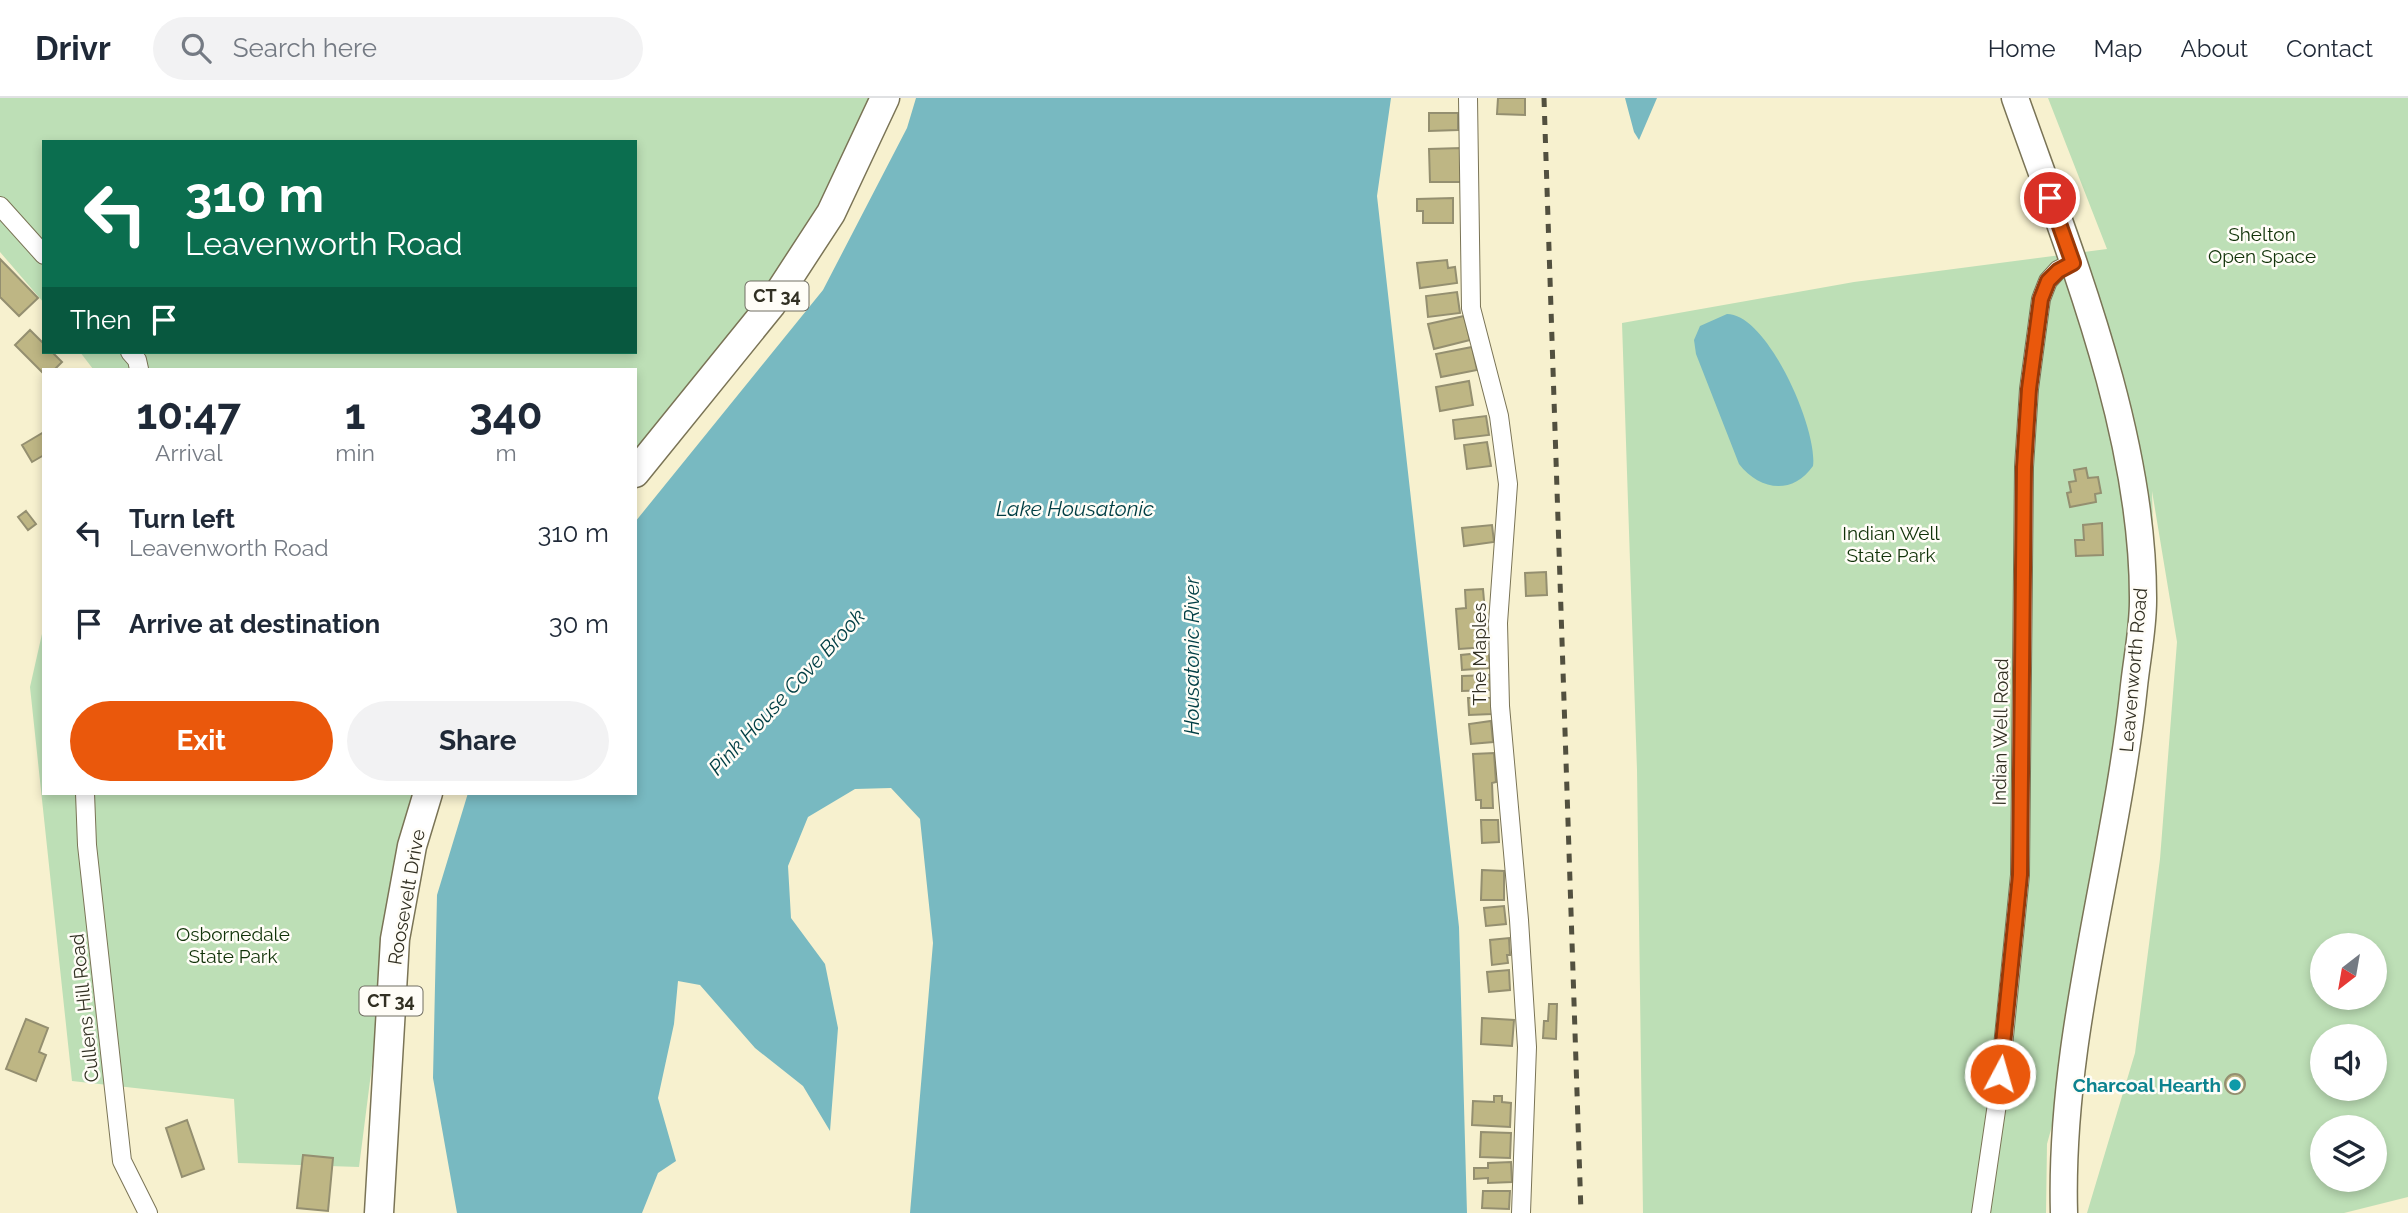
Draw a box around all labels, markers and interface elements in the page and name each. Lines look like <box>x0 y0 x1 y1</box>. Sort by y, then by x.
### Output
search box <box>153 17 643 80</box>
text: Drivr <box>35 29 111 68</box>
icon: search <box>177 29 215 67</box>
text: Search here <box>233 33 377 63</box>
text: Home <box>1988 34 2056 63</box>
text: Map <box>2094 34 2142 63</box>
text: About <box>2180 34 2248 63</box>
text: Contact <box>2286 34 2373 63</box>
text: 310 m <box>185 166 324 223</box>
icon: left <box>70 168 161 259</box>
pin <box>2020 168 2080 228</box>
icon: arrive <box>2031 179 2069 217</box>
park label: Shelton Open Space <box>2208 223 2316 267</box>
text: Leavenworth Road <box>185 225 463 262</box>
road number: CT 34 <box>746 281 808 310</box>
icon: arrive <box>145 301 183 339</box>
text: Then <box>70 305 131 335</box>
text: 10:47 <box>136 390 241 439</box>
text: 1 <box>345 390 366 439</box>
text: 340 <box>469 390 543 439</box>
text: Arrival <box>155 439 222 466</box>
text: min <box>335 439 375 466</box>
text: m <box>495 439 517 466</box>
water label: Lake Housatonic <box>996 496 1154 521</box>
text: Turn left <box>129 504 235 534</box>
icon: left <box>70 514 108 552</box>
text: 310 m <box>538 518 609 548</box>
park label: Indian Well State Park <box>1842 522 1941 566</box>
text: Leavenworth Road <box>129 534 329 561</box>
water label: Housatonic River <box>1179 576 1204 735</box>
street label: Leavenworth Road <box>2115 587 2151 753</box>
water label: Pink House Cove Brook <box>703 603 870 780</box>
street label: The Maples <box>1468 603 1490 705</box>
icon: arrive <box>70 605 108 643</box>
text: Arrive at destination <box>129 609 380 639</box>
text: 30 m <box>549 609 609 639</box>
street label: Indian Well Road <box>1988 658 2012 806</box>
button: Exit <box>70 701 333 781</box>
button: Share <box>347 701 609 781</box>
street label: Roosevelt Drive <box>383 827 429 967</box>
park label: Osbornedale State Park <box>176 923 290 967</box>
street label: Cullens Hill Road <box>65 933 103 1083</box>
north arrow <box>2310 933 2387 1010</box>
map controls <box>2310 933 2387 1192</box>
road number: CT 34 <box>360 986 422 1016</box>
button: sound <box>2310 1024 2387 1101</box>
position arrow <box>1963 1037 2037 1111</box>
place label: Charcoal Hearth <box>2073 1074 2221 1096</box>
marker: Charcoal Hearth <box>2227 1077 2243 1093</box>
button: layers <box>2310 1115 2387 1192</box>

